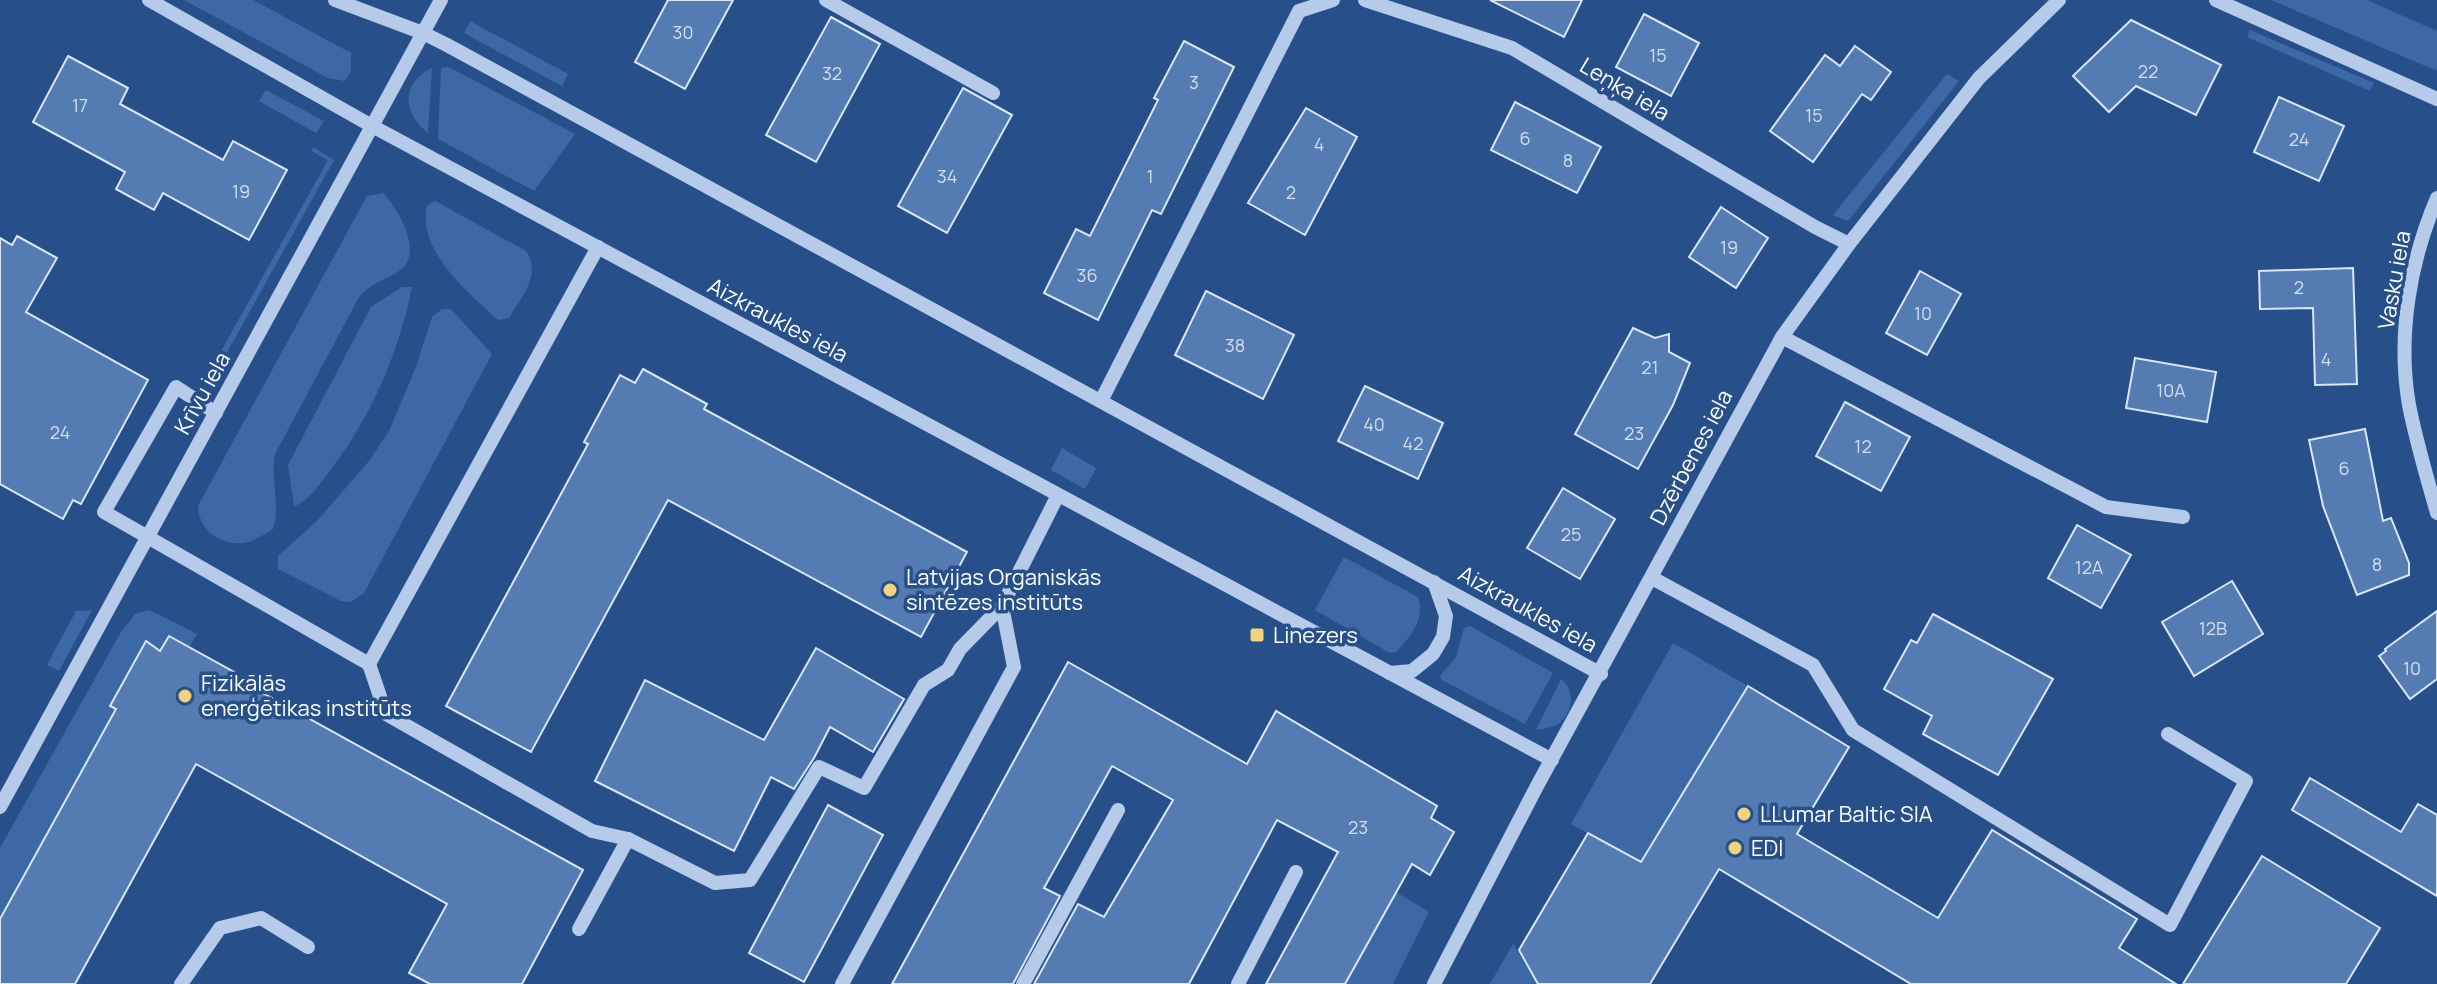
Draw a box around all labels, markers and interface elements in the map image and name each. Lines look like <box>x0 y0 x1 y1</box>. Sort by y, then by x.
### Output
house number: 30 <box>673 20 693 44</box>
house number: 15 <box>1649 43 1667 67</box>
street label: Leņķa iela <box>1574 50 1676 128</box>
house number: 22 <box>2138 59 2158 83</box>
house number: 32 <box>822 61 842 85</box>
house number: 3 <box>1189 70 1199 94</box>
house number: 17 <box>72 93 88 117</box>
house number: 15 <box>1805 103 1823 127</box>
house number: 6 <box>1519 126 1531 150</box>
house number: 24 <box>2289 127 2309 151</box>
house number: 4 <box>1314 132 1324 156</box>
house number: 8 <box>1563 148 1573 172</box>
house number: 34 <box>937 164 957 188</box>
house number: 1 <box>1146 164 1154 188</box>
house number: 19 <box>232 179 250 203</box>
house number: 2 <box>1286 180 1296 204</box>
street label: Vasku iela <box>2371 228 2417 332</box>
house number: 19 <box>1720 235 1738 259</box>
house number: 36 <box>1076 263 1098 287</box>
street label: Aizkraukles iela <box>703 270 853 370</box>
house number: 2 <box>2294 275 2304 299</box>
house number: 10 <box>1914 301 1932 325</box>
house number: 38 <box>1225 333 1245 357</box>
street label: Krīvu iela <box>167 346 237 440</box>
house number: 4 <box>2321 347 2331 371</box>
house number: 21 <box>1641 355 1659 379</box>
house number: 10A <box>2156 378 2186 402</box>
street label: Dzērbenes iela <box>1643 384 1739 530</box>
house number: 40 <box>1363 412 1385 436</box>
house number: 24 <box>50 420 70 444</box>
house number: 23 <box>1624 421 1644 445</box>
house number: 42 <box>1403 431 1423 455</box>
house number: 12 <box>1854 434 1872 458</box>
house number: 6 <box>2338 456 2350 480</box>
house number: 25 <box>1561 522 1581 546</box>
house number: 8 <box>2372 552 2382 576</box>
house number: 12A <box>2075 555 2104 579</box>
street label: Aizkraukles iela <box>1453 558 1603 660</box>
place label: Latvijas Organiskās sintēzes institūts <box>906 562 1101 617</box>
marker: Latvijas Organiskās sintēzes institūts <box>881 581 899 599</box>
house number: 12B <box>2199 616 2227 640</box>
place label: Linezers <box>1273 620 1358 650</box>
marker: Linezers <box>1248 626 1266 644</box>
house number: 10 <box>2403 656 2421 680</box>
place label: Fizikālās enerģētikas institūts <box>201 668 412 723</box>
marker: Fizikālās enerģētikas institūts <box>176 687 194 705</box>
place label: LLumar Baltic SIA <box>1760 799 1933 829</box>
marker: LLumar Baltic SIA <box>1735 805 1753 823</box>
house number: 23 <box>1348 815 1368 839</box>
place label: EDI <box>1751 833 1783 863</box>
marker: EDI <box>1726 839 1744 857</box>

